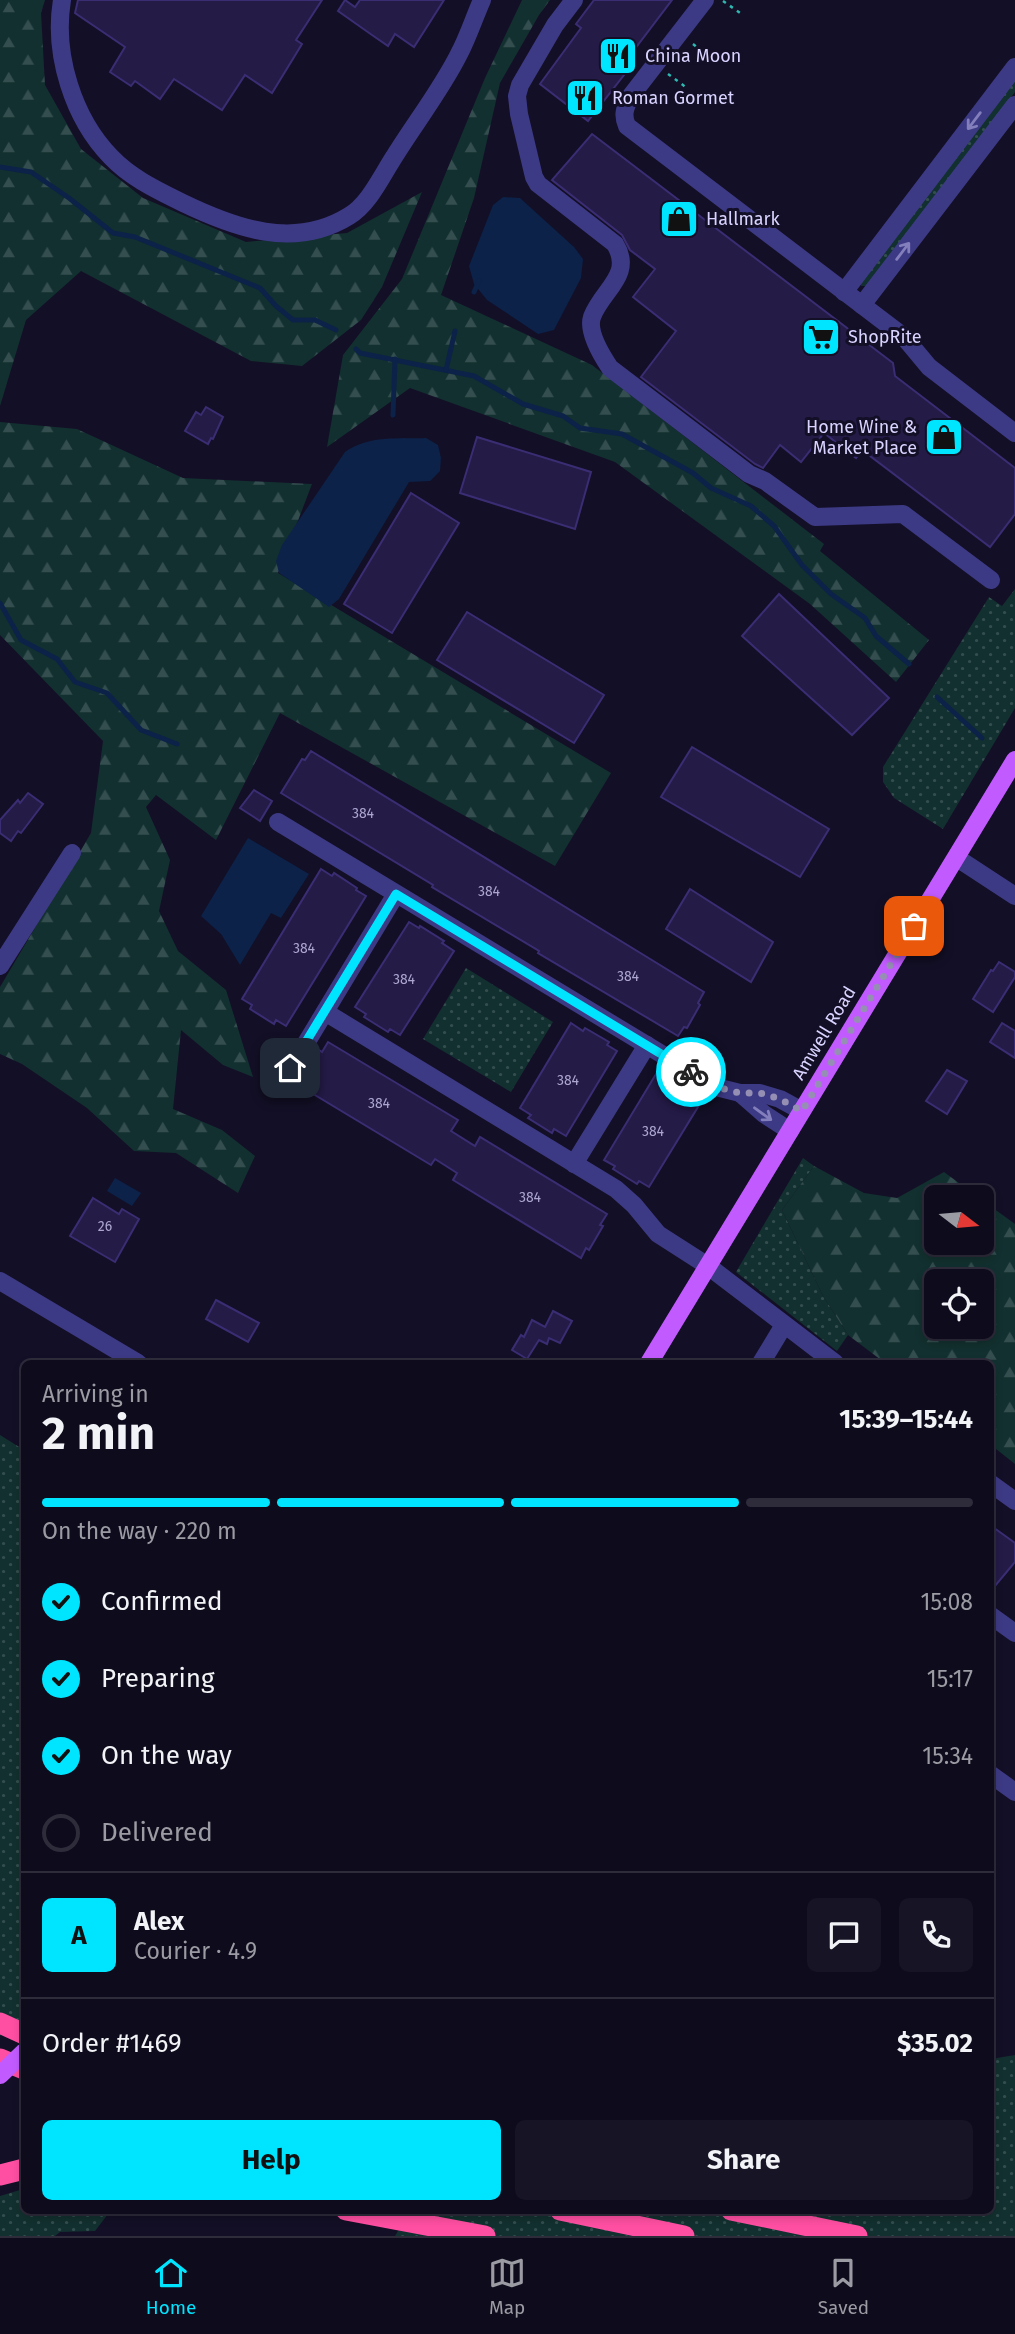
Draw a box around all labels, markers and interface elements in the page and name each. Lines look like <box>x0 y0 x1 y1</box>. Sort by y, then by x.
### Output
restaurant icon: China Moon <box>597 35 639 77</box>
place label: China Moon <box>645 45 741 67</box>
restaurant icon: Roman Gormet <box>564 77 606 119</box>
place label: Roman Gormet <box>612 87 735 109</box>
one-way arrow <box>966 112 981 130</box>
shop icon: Hallmark <box>658 198 700 240</box>
place label: Hallmark <box>706 208 781 230</box>
one-way arrow <box>896 242 911 261</box>
supermarket icon: ShopRite <box>800 316 842 358</box>
place label: ShopRite <box>848 326 922 348</box>
place label: Home Wine & Market Place <box>806 416 917 459</box>
shop icon: Home Wine & Market Place <box>923 416 965 458</box>
house number: 384 <box>352 805 375 822</box>
house number: 384 <box>478 883 501 900</box>
pin <box>884 896 944 956</box>
icon: bag <box>895 907 933 945</box>
house number: 384 <box>293 940 316 957</box>
house number: 384 <box>617 968 640 985</box>
house number: 384 <box>393 971 416 988</box>
street label: Amwell Road <box>787 982 861 1084</box>
courier <box>656 1037 726 1107</box>
pin <box>260 1038 320 1098</box>
icon: home <box>271 1049 309 1087</box>
icon: bike <box>672 1053 710 1091</box>
house number: 384 <box>557 1072 580 1089</box>
house number: 384 <box>368 1095 391 1112</box>
one-way arrow <box>754 1106 772 1121</box>
house number: 384 <box>642 1123 665 1140</box>
north arrow <box>924 1185 994 1255</box>
map controls <box>924 1185 994 1339</box>
house number: 384 <box>519 1189 542 1206</box>
house number: 26 <box>98 1218 112 1235</box>
button: locate <box>924 1269 994 1339</box>
text: Arriving in <box>42 1380 149 1408</box>
text: 15:39–15:44 <box>839 1404 973 1435</box>
text: 2 min <box>42 1406 155 1461</box>
text: On the way · 220 m <box>42 1517 237 1545</box>
icon: check <box>42 1583 80 1621</box>
text: Confirmed <box>101 1586 222 1617</box>
text: 15:08 <box>920 1588 973 1616</box>
icon: check <box>42 1660 80 1698</box>
text: Preparing <box>101 1663 214 1694</box>
text: 15:17 <box>927 1665 973 1693</box>
icon: check <box>42 1737 80 1775</box>
text: On the way <box>101 1740 232 1771</box>
text: 15:34 <box>922 1742 973 1770</box>
text: Delivered <box>101 1817 213 1848</box>
button: chat <box>807 1898 881 1972</box>
button: phone <box>899 1898 973 1972</box>
text: Alex <box>134 1906 184 1937</box>
text: A <box>71 1920 87 1951</box>
text: Courier · 4.9 <box>134 1937 257 1965</box>
text: Order #1469 <box>42 2028 182 2059</box>
text: $35.02 <box>897 2028 973 2059</box>
button: Help <box>42 2120 501 2200</box>
button: Share <box>515 2120 973 2200</box>
tab: Home <box>146 2254 196 2319</box>
tab: Map <box>488 2254 526 2319</box>
tab: Saved <box>818 2254 869 2319</box>

